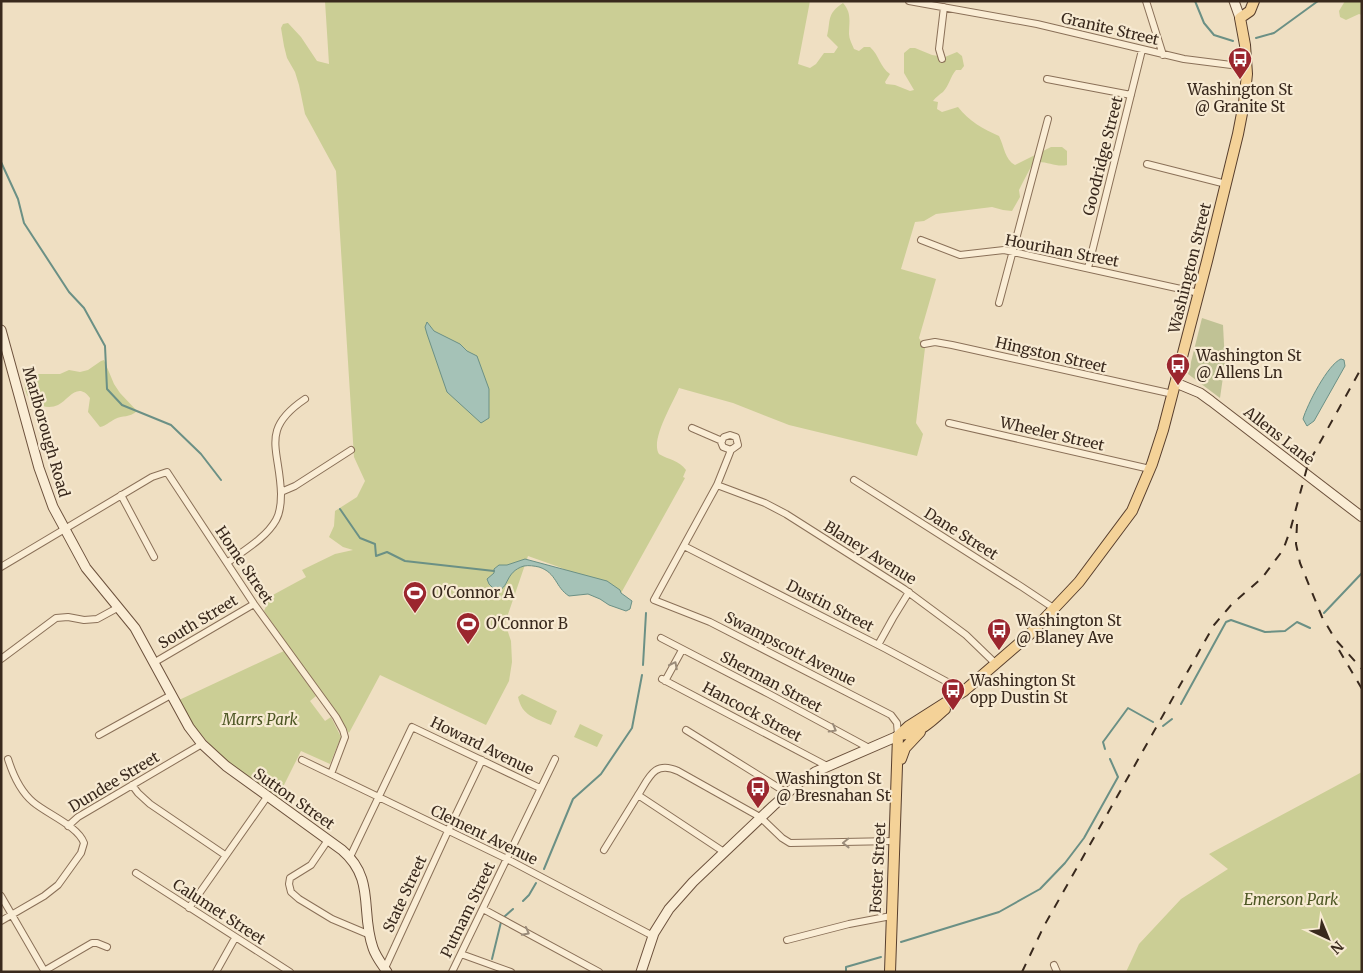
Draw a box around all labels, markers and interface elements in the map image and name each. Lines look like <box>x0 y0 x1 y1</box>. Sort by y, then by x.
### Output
street label: Granite Street <box>1059 8 1161 49</box>
bus stop icon: Washington St @ Granite St <box>1227 46 1253 80</box>
place label: Washington St @ Granite St <box>1186 80 1293 116</box>
street label: Goodridge Street <box>1078 94 1127 218</box>
street label: Washington Street <box>1164 200 1215 336</box>
street label: Hourihan Street <box>1003 230 1121 271</box>
street label: Hingston Street <box>994 332 1109 377</box>
place label: Washington St @ Allens Ln <box>1195 346 1302 382</box>
bus stop icon: Washington St @ Allens Ln <box>1165 352 1191 386</box>
street label: Marlborough Road <box>19 364 74 499</box>
street label: Allens Lane <box>1239 402 1319 469</box>
street label: Wheeler Street <box>997 412 1106 455</box>
street label: Dane Street <box>921 503 1002 564</box>
street label: Blaney Avenue <box>821 517 920 589</box>
street label: Home Street <box>211 522 277 607</box>
street label: Dustin Street <box>783 575 877 636</box>
sports icon: O'Connor A <box>402 580 428 614</box>
place label: O'Connor A <box>432 583 515 602</box>
street label: South Street <box>155 590 241 653</box>
street label: Swampscott Avenue <box>721 607 859 690</box>
sports icon: O'Connor B <box>455 611 481 645</box>
place label: Washington St @ Blaney Ave <box>1015 611 1122 647</box>
place label: O'Connor B <box>486 614 568 633</box>
bus stop icon: Washington St @ Blaney Ave <box>986 617 1012 651</box>
street label: Sherman Street <box>717 647 826 716</box>
one-way arrow <box>668 662 678 671</box>
place label: Washington St opp Dustin St <box>969 671 1076 707</box>
street label: Hancock Street <box>699 677 805 746</box>
bus stop icon: Washington St opp Dustin St <box>940 677 966 711</box>
park label: Marrs Park <box>221 710 299 729</box>
street label: Howard Avenue <box>427 712 537 779</box>
one-way arrow <box>828 723 837 733</box>
street label: Dundee Street <box>65 747 163 816</box>
street label: Sutton Street <box>250 764 339 834</box>
place label: Washington St @ Bresnahan St <box>775 769 891 805</box>
bus stop icon: Washington St @ Bresnahan St <box>745 775 771 809</box>
street label: Clement Avenue <box>428 800 541 869</box>
street label: Foster Street <box>866 822 889 914</box>
one-way arrow <box>842 837 850 848</box>
street label: State Street <box>378 852 431 935</box>
street label: Putnam Street <box>436 859 499 961</box>
street label: Calumet Street <box>169 875 269 949</box>
park label: Emerson Park <box>1244 890 1339 909</box>
north arrow <box>1303 913 1353 963</box>
one-way arrow <box>520 926 529 936</box>
text: N <box>1327 937 1347 958</box>

